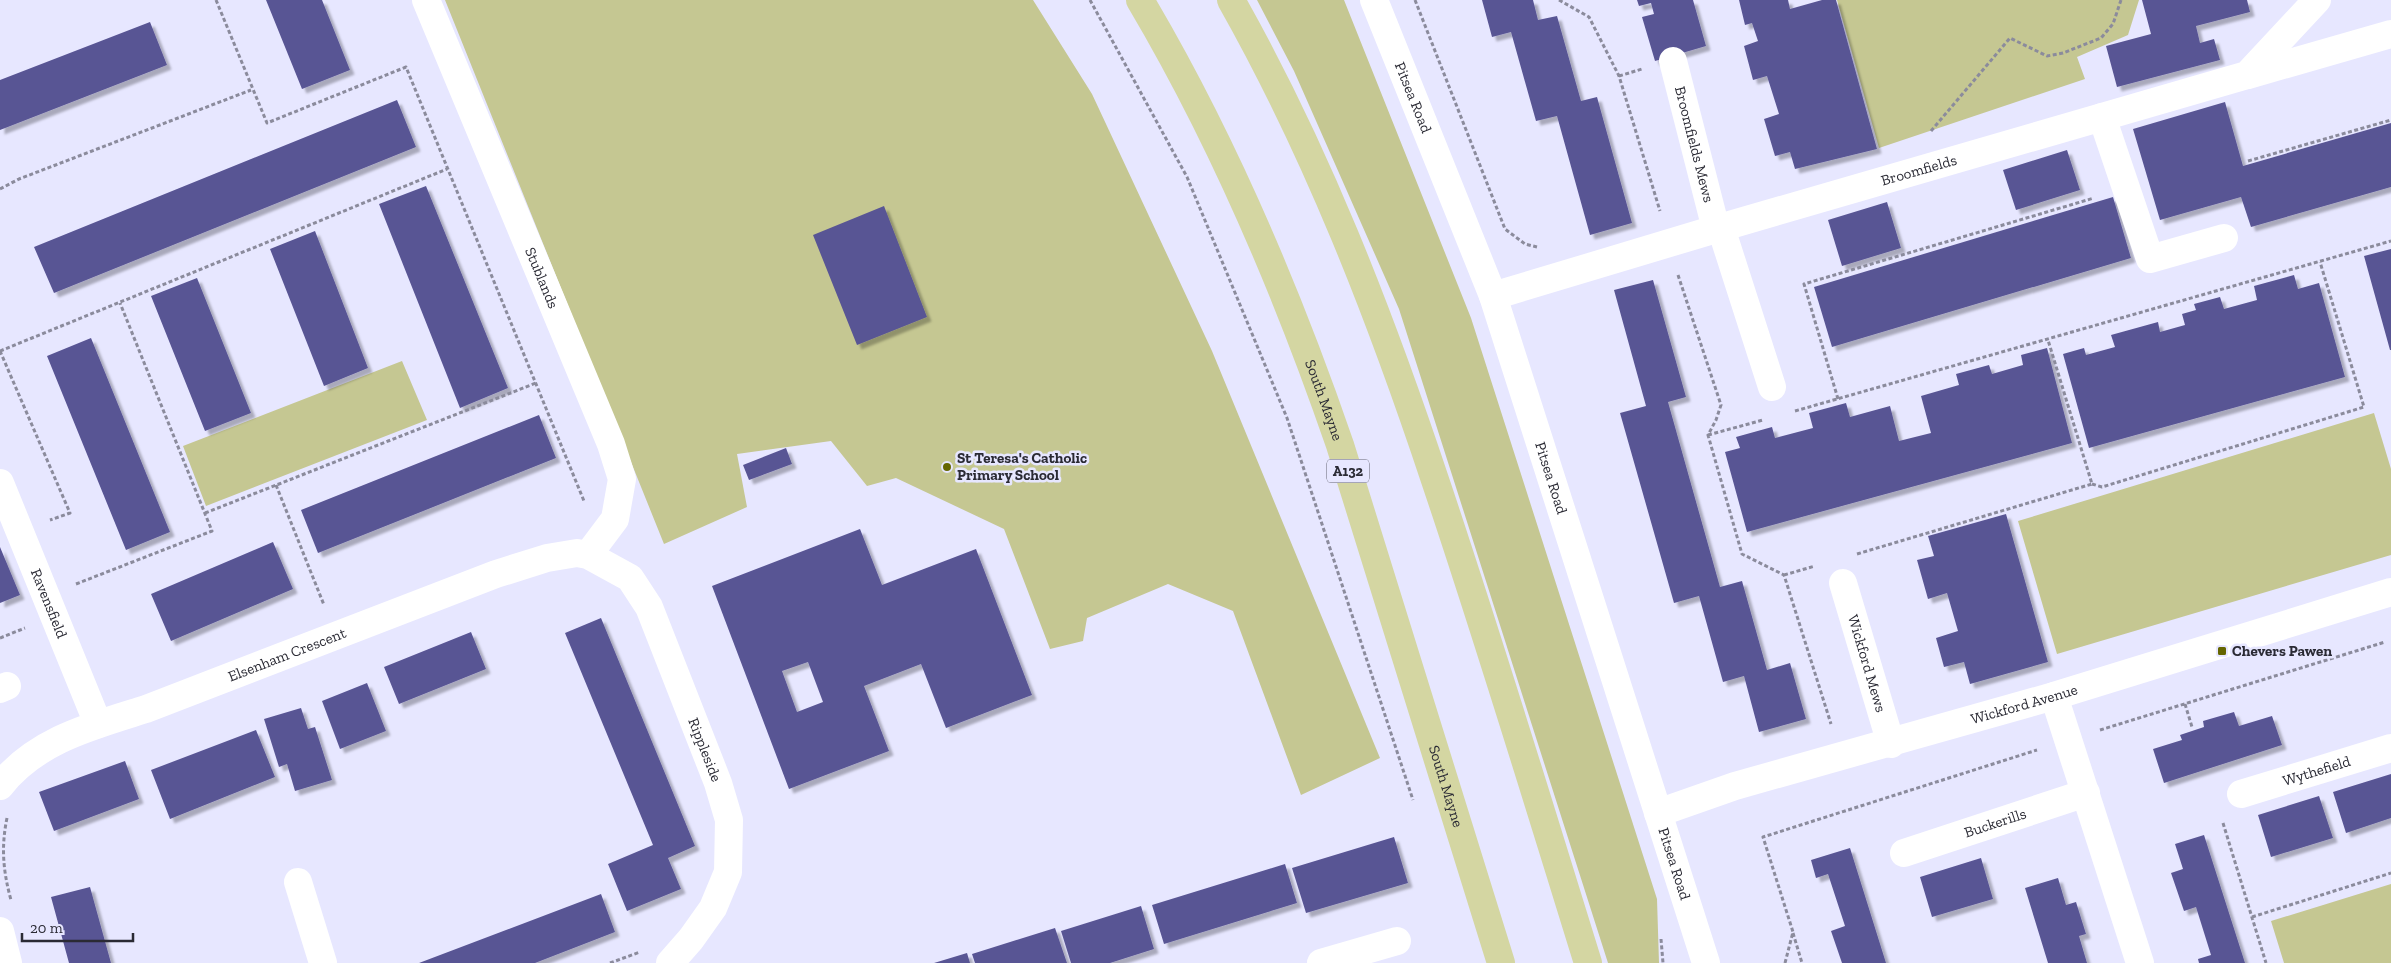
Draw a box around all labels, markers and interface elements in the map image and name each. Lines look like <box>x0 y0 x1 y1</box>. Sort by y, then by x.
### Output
street label: Pitsea Road <box>1391 59 1436 136</box>
street label: Broomfields Mews <box>1671 84 1718 204</box>
street label: Broomfields <box>1879 151 1959 190</box>
street label: Stublands <box>521 245 563 311</box>
street label: South Mayne <box>1301 357 1347 443</box>
street label: Pitsea Road <box>1531 439 1571 517</box>
place label: St Teresa's Catholic Primary School <box>957 449 1087 484</box>
road number: A132 <box>1327 460 1369 482</box>
marker: St Teresa's Catholic Primary School <box>941 461 953 473</box>
street label: Ravensfield <box>27 566 71 642</box>
street label: Wickford Mews <box>1844 613 1890 714</box>
street label: Elsenham Crescent <box>225 624 349 685</box>
place label: Chevers Pawen <box>2232 642 2332 660</box>
marker: Chevers Pawen <box>2216 645 2228 657</box>
street label: Wickford Avenue <box>1969 680 2080 728</box>
street label: Rippleside <box>684 715 726 784</box>
street label: South Mayne <box>1425 743 1467 829</box>
street label: Wythefield <box>2280 752 2353 790</box>
street label: Buckerills <box>1962 804 2028 842</box>
street label: Pitsea Road <box>1654 825 1695 903</box>
scale bar <box>22 910 134 942</box>
text: 20 m <box>30 919 63 937</box>

